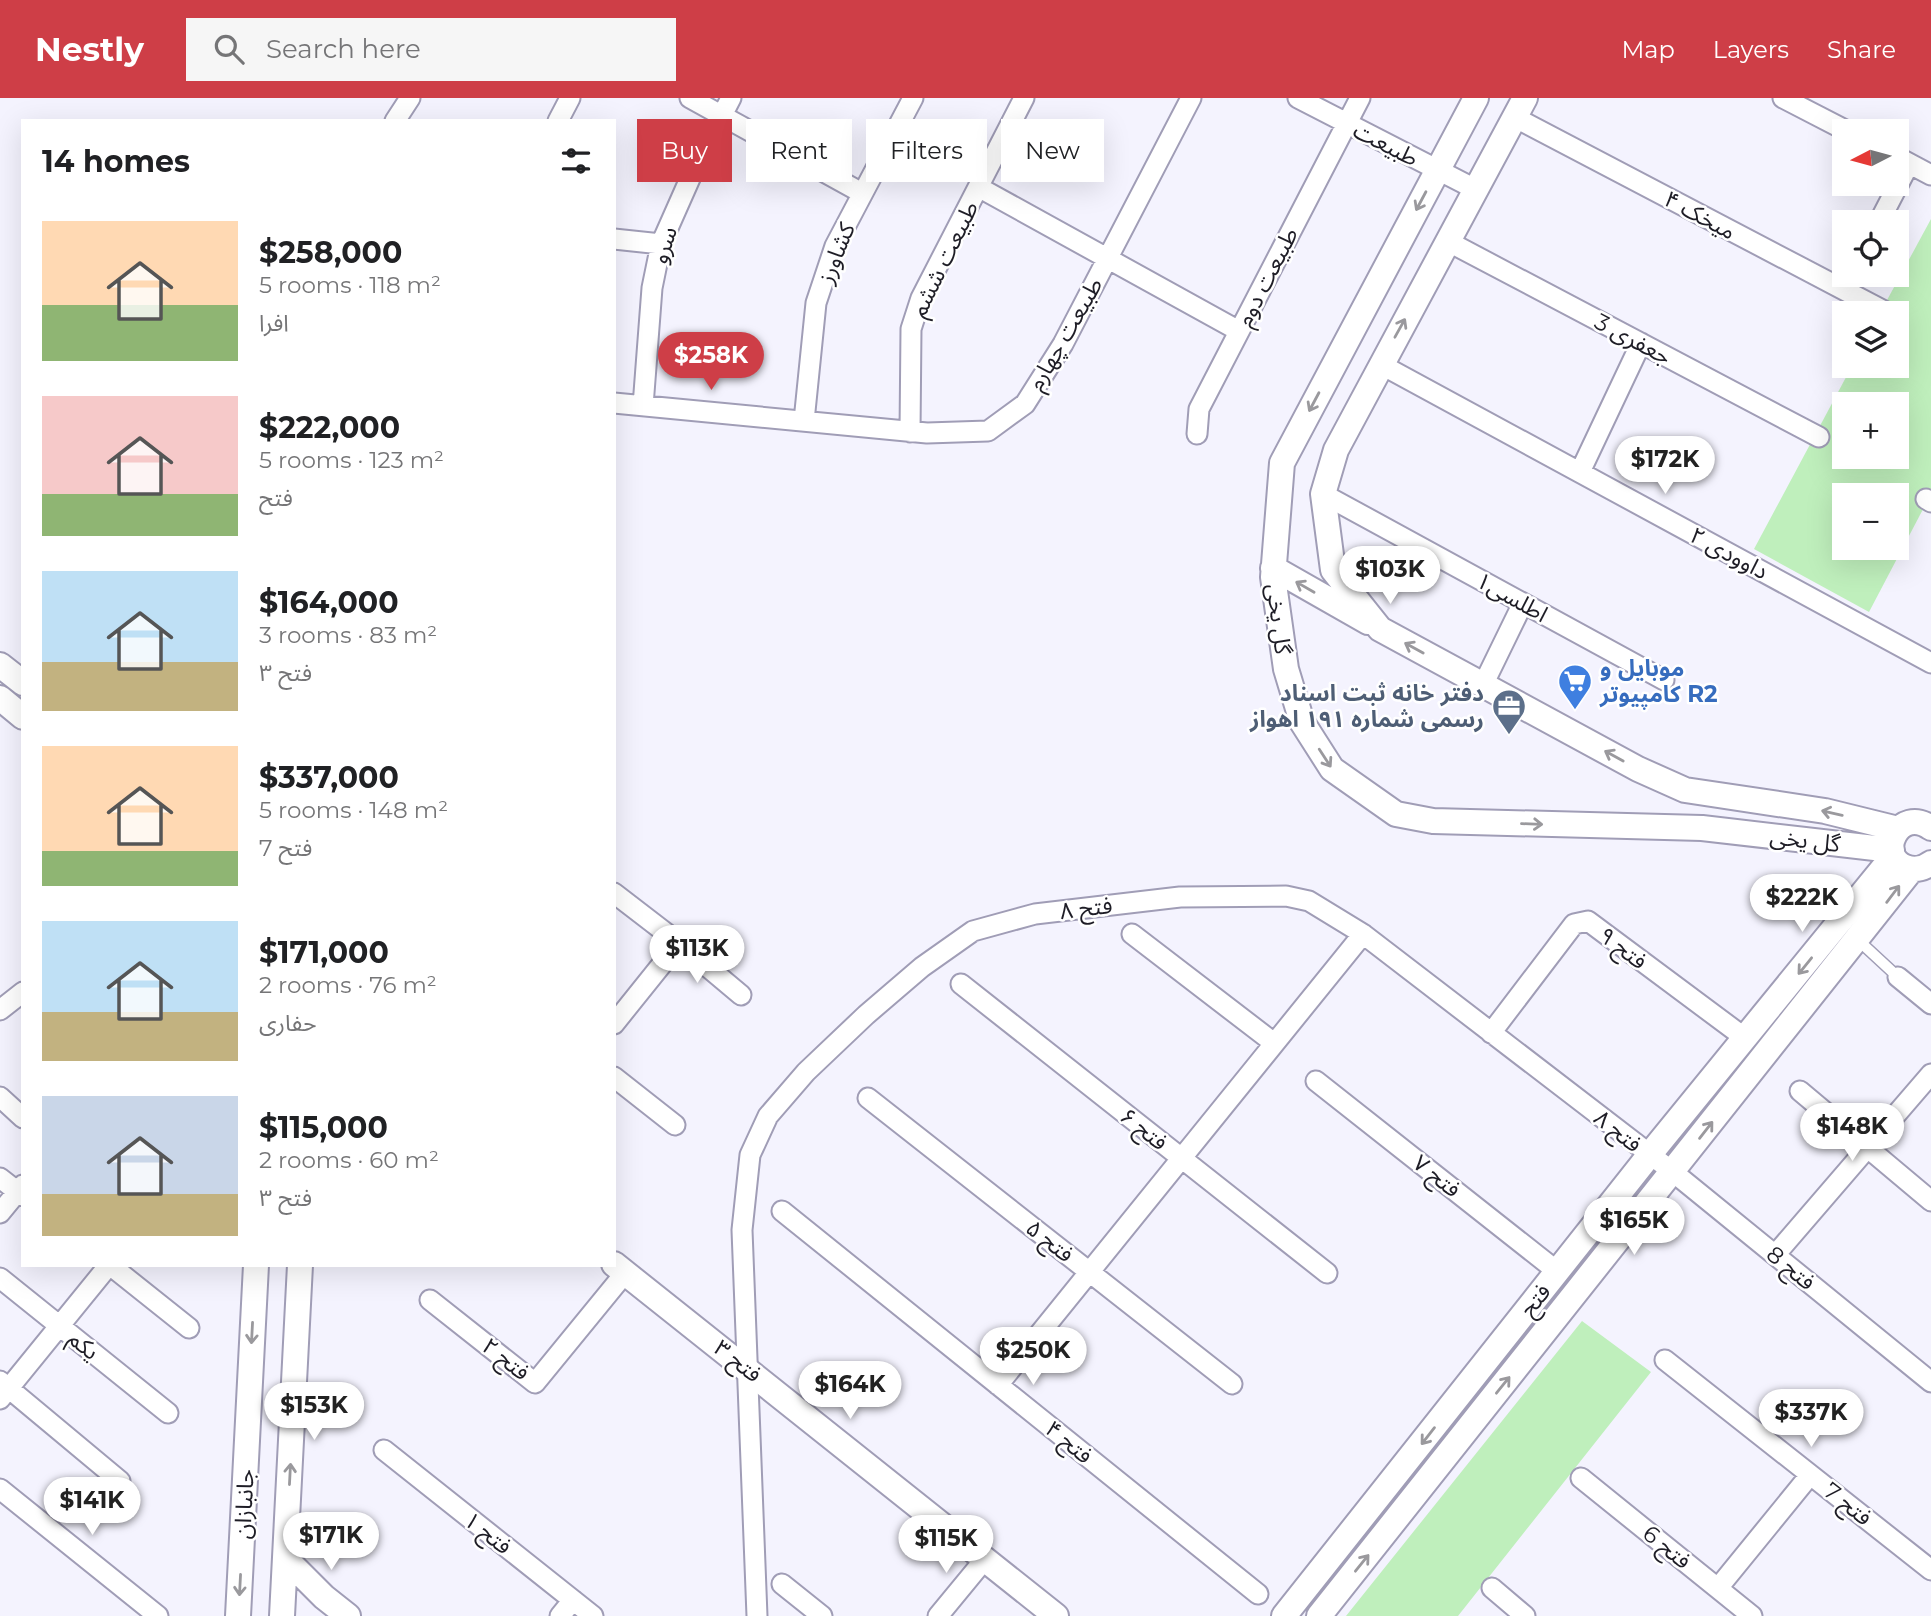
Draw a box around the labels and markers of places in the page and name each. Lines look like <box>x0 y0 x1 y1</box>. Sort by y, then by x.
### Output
pin: $258K <box>662 332 760 392</box>
pin: $172K <box>1616 436 1714 496</box>
pin: $103K <box>1341 546 1439 606</box>
place label: موبایل و کامپیوتر R2 <box>1599 654 1718 710</box>
supermarket icon: موبایل و کامپیوتر R2 <box>1556 662 1594 711</box>
place label: دفتر خانه ثبت اسناد رسمی شماره ۱۹۱ اهواز <box>1249 679 1484 733</box>
office icon: دفتر خانه ثبت اسناد رسمی شماره ۱۹۱ اهواز <box>1490 687 1528 736</box>
pin: $222K <box>1753 874 1851 934</box>
pin: $113K <box>648 926 746 985</box>
pin: $148K <box>1803 1104 1901 1163</box>
pin: $165K <box>1585 1198 1683 1257</box>
pin: $250K <box>984 1328 1082 1387</box>
pin: $164K <box>801 1362 899 1421</box>
pin: $153K <box>265 1382 363 1442</box>
pin: $337K <box>1762 1390 1860 1449</box>
pin: $141K <box>43 1478 141 1537</box>
pin: $171K <box>282 1512 380 1572</box>
pin: $115K <box>897 1516 995 1575</box>

